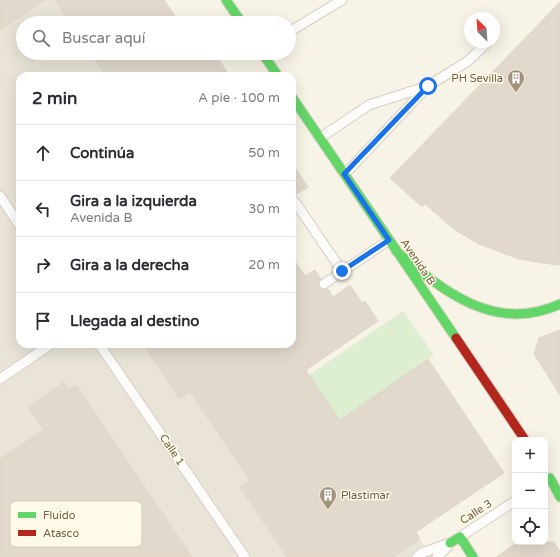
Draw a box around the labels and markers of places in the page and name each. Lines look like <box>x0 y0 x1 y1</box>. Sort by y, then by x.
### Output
building icon: PH Sevilla <box>506 68 526 93</box>
place label: PH Sevilla <box>451 72 503 85</box>
building icon: Plastimar <box>318 485 338 510</box>
place label: Plastimar <box>341 489 391 502</box>

